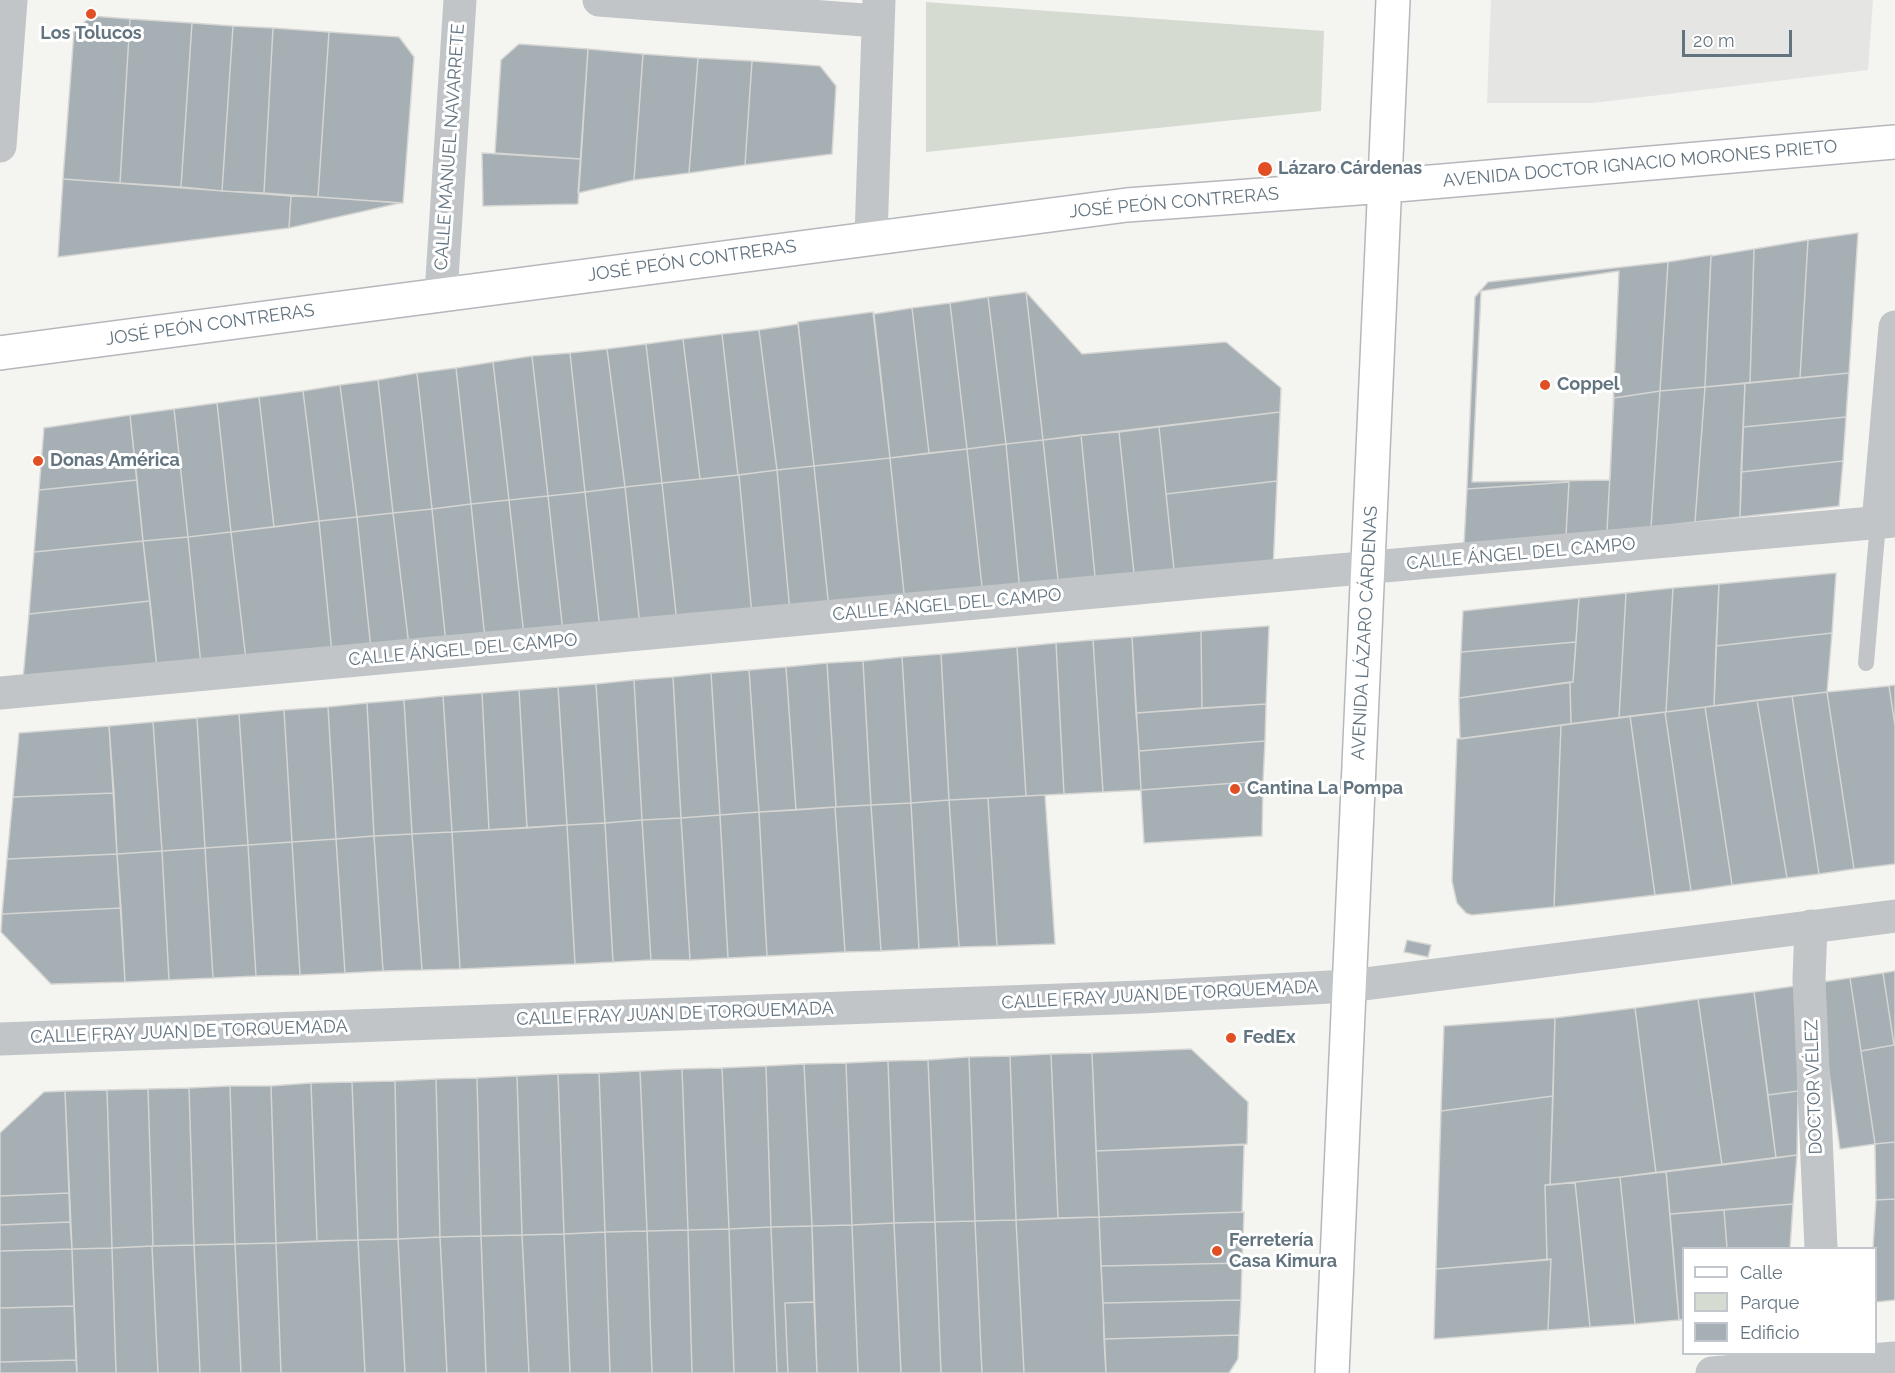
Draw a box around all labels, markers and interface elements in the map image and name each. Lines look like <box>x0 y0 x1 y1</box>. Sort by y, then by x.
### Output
marker: Los Tolucos <box>84 7 98 21</box>
scale bar <box>1685 18 1794 56</box>
place label: Los Tolucos <box>40 23 142 45</box>
street label: CALLE MANUEL NAVARRETE <box>431 23 469 271</box>
text: 20 m <box>1693 30 1735 51</box>
street label: AVENIDA DOCTOR IGNACIO MORONES PRIETO <box>1442 136 1838 192</box>
place label: Lázaro Cárdenas <box>1278 158 1422 180</box>
marker: Lázaro Cárdenas <box>1256 160 1274 178</box>
street label: JOSÉ PEÓN CONTRERAS <box>1068 183 1280 223</box>
street label: JOSÉ PEÓN CONTRERAS <box>586 236 798 286</box>
street label: JOSÉ PEÓN CONTRERAS <box>104 300 316 350</box>
place label: Coppel <box>1557 374 1620 396</box>
marker: Coppel <box>1538 378 1552 392</box>
place label: Donas América <box>50 450 180 472</box>
marker: Donas América <box>31 454 45 468</box>
street label: AVENIDA LÁZARO CÁRDENAS <box>1348 505 1382 761</box>
street label: CALLE ÁNGEL DEL CAMPO <box>1406 533 1636 575</box>
street label: CALLE ÁNGEL DEL CAMPO <box>832 584 1062 626</box>
street label: CALLE ÁNGEL DEL CAMPO <box>348 629 578 671</box>
place label: Cantina La Pompa <box>1247 778 1403 800</box>
marker: Cantina La Pompa <box>1228 782 1242 796</box>
street label: CALLE FRAY JUAN DE TORQUEMADA <box>1001 976 1319 1014</box>
street label: CALLE FRAY JUAN DE TORQUEMADA <box>516 998 834 1030</box>
street label: CALLE FRAY JUAN DE TORQUEMADA <box>30 1016 348 1048</box>
street label: DOCTOR VÉLEZ <box>1801 1019 1827 1155</box>
place label: FedEx <box>1243 1027 1296 1049</box>
marker: FedEx <box>1224 1031 1238 1045</box>
place label: Ferretería Casa Kimura <box>1229 1230 1337 1272</box>
marker: Ferretería Casa Kimura <box>1210 1244 1224 1258</box>
legend <box>1682 1247 1877 1355</box>
text: Calle <box>1740 1262 1783 1283</box>
text: Parque <box>1740 1292 1799 1313</box>
text: Edificio <box>1740 1322 1799 1343</box>

